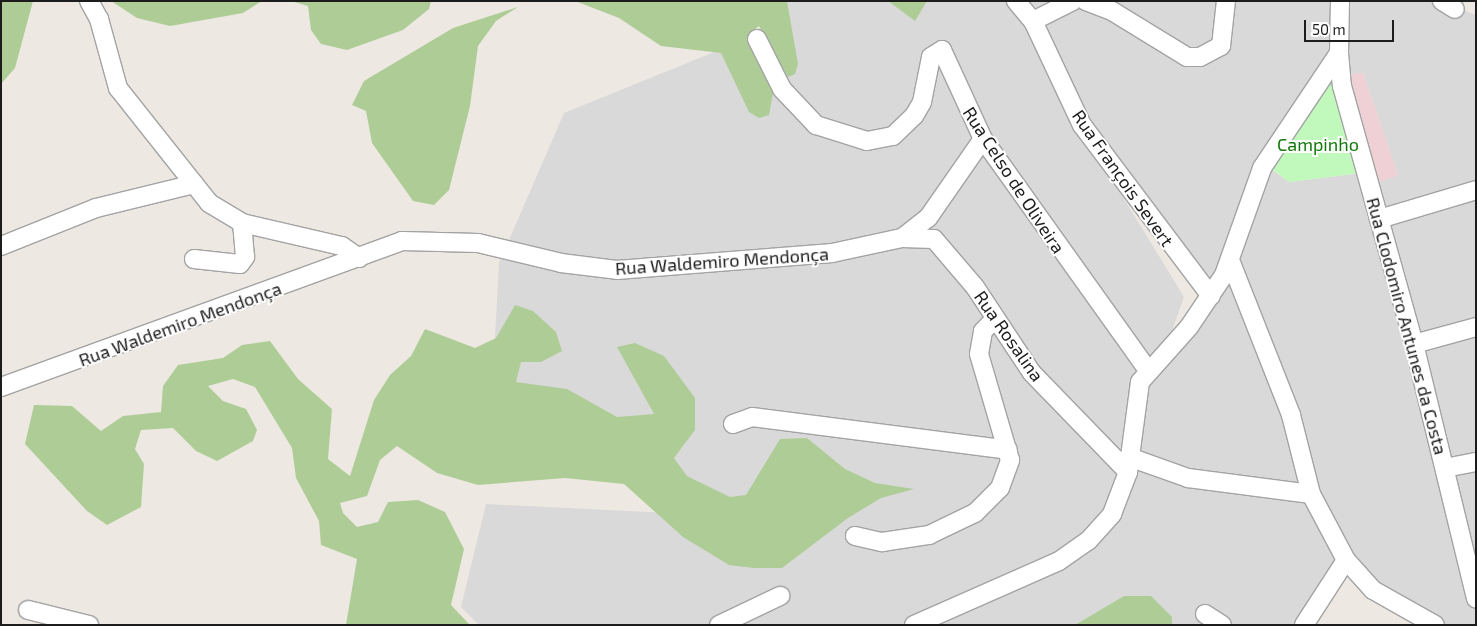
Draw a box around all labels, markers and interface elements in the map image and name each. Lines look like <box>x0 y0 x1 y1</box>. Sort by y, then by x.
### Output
scale bar <box>1307 10 1397 42</box>
text: 50 m <box>1312 20 1346 38</box>
street label: Rua Celso de Oliveira <box>959 103 1069 257</box>
street label: Rua François Severt <box>1068 106 1178 250</box>
park label: Campinho <box>1277 133 1359 155</box>
street label: Rua Clodomiro Antunes da Costa <box>1362 195 1452 457</box>
street label: Rua Waldemiro Mendonça <box>614 243 830 279</box>
street label: Rua Waldemiro Mendonça <box>76 277 284 371</box>
street label: Rua Rosalina <box>970 287 1048 385</box>

